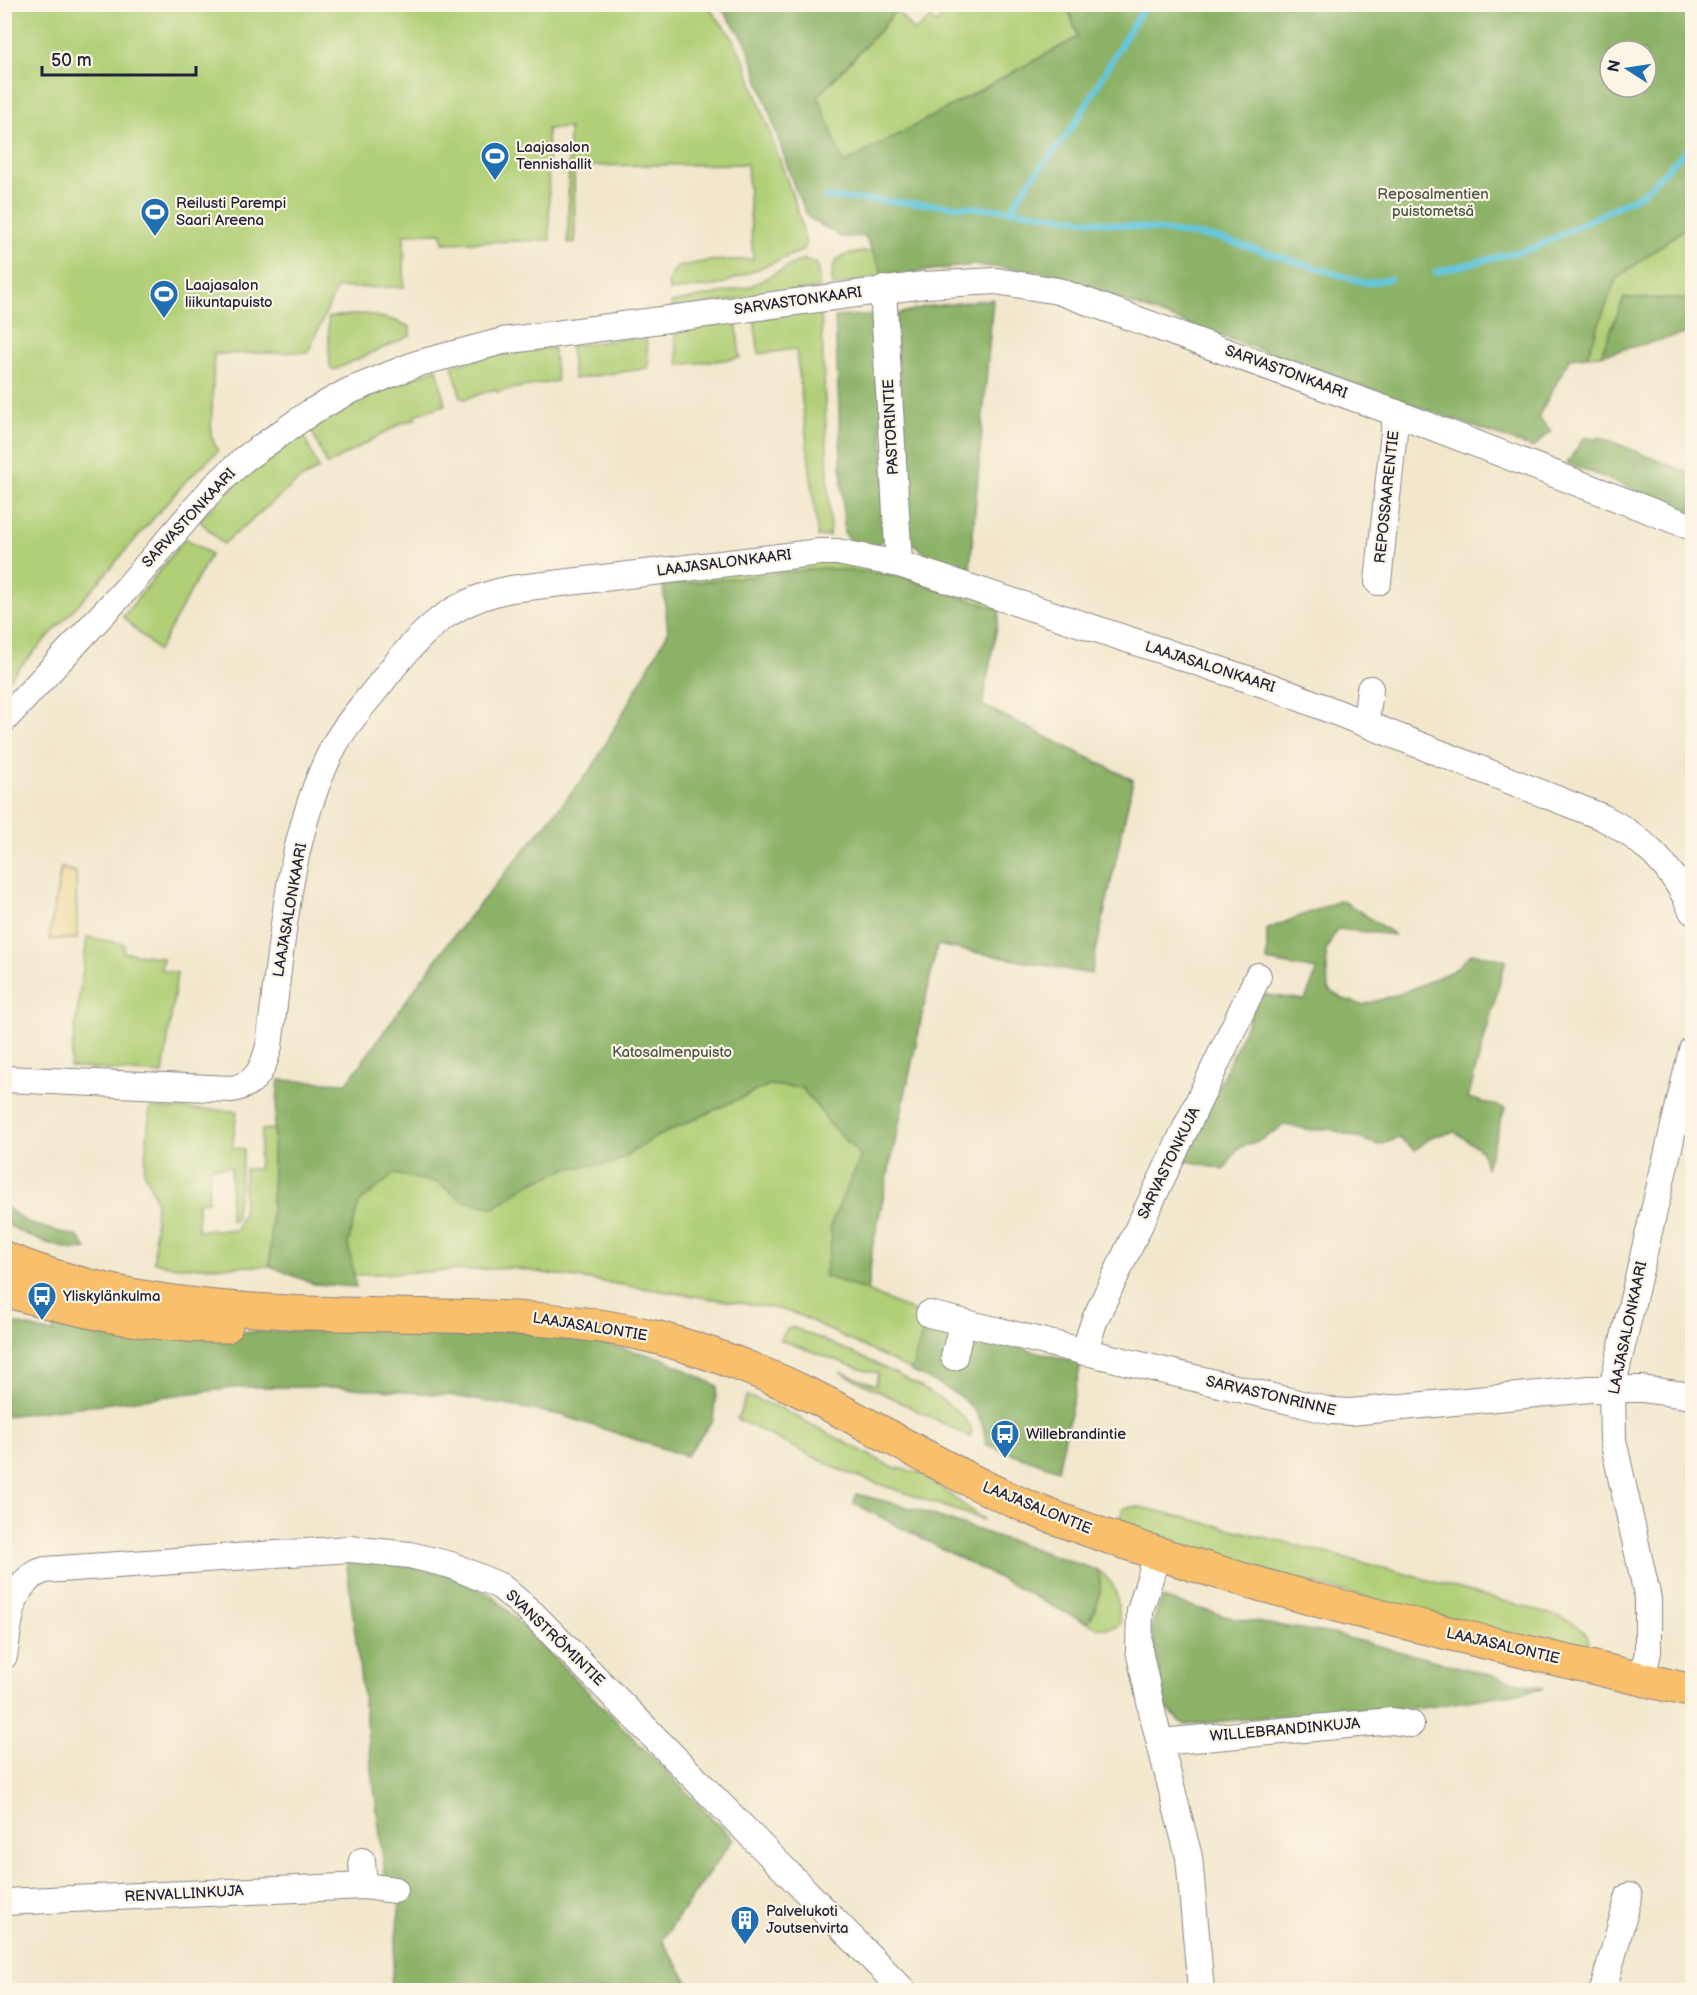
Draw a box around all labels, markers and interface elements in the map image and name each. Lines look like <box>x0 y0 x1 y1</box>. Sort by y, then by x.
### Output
scale bar <box>42 39 196 77</box>
north arrow <box>1598 39 1658 99</box>
text: 50 m <box>51 50 92 71</box>
text: N <box>1604 58 1625 74</box>
place label: Laajasalon Tennishallit <box>516 138 592 174</box>
sports icon: Laajasalon Tennishallit <box>479 140 511 182</box>
park label: Reposalmentien puistometsä <box>1377 185 1489 221</box>
place label: Reilusti Parempi Saari Areena <box>176 194 286 230</box>
sports icon: Reilusti Parempi Saari Areena <box>139 196 171 238</box>
place label: Laajasalon liikuntapuisto <box>185 276 273 312</box>
sports icon: Laajasalon liikuntapuisto <box>148 278 180 320</box>
street label: SARVASTONKAARI <box>733 283 863 319</box>
street label: SARVASTONKAARI <box>1222 341 1350 403</box>
street label: PASTORINTIE <box>879 378 903 475</box>
street label: REPOSSAARENTIE <box>1371 430 1403 564</box>
street label: SARVASTONKAARI <box>138 464 240 572</box>
street label: LAAJASALONKAARI <box>655 545 793 581</box>
street label: LAAJASALONKAARI <box>1142 637 1278 697</box>
street label: LAAJASALONKAARI <box>269 841 311 979</box>
park label: Katosalmenpuisto <box>612 1043 732 1062</box>
street label: SARVASTONKUJA <box>1134 1103 1205 1222</box>
street label: LAAJASALONKAARI <box>1605 1259 1651 1396</box>
bus stop icon: Yliskylänkulma <box>26 1280 58 1322</box>
place label: Yliskylänkulma <box>62 1287 161 1306</box>
street label: LAAJASALONTIE <box>531 1309 649 1345</box>
street label: SARVASTONRINNE <box>1204 1372 1338 1420</box>
bus stop icon: Willebrandintie <box>989 1418 1021 1460</box>
place label: Willebrandintie <box>1026 1425 1126 1444</box>
street label: LAAJASALONTIE <box>980 1477 1094 1539</box>
street label: SVANSTRÖMINTIE <box>501 1586 609 1690</box>
street label: LAAJASALONTIE <box>1444 1624 1562 1668</box>
street label: WILLEBRANDINKUJA <box>1209 1714 1362 1746</box>
street label: RENVALLINKUJA <box>124 1881 245 1907</box>
place label: Palvelukoti Joutsenvirta <box>766 1902 848 1938</box>
building icon: Palvelukoti Joutsenvirta <box>729 1904 761 1946</box>

